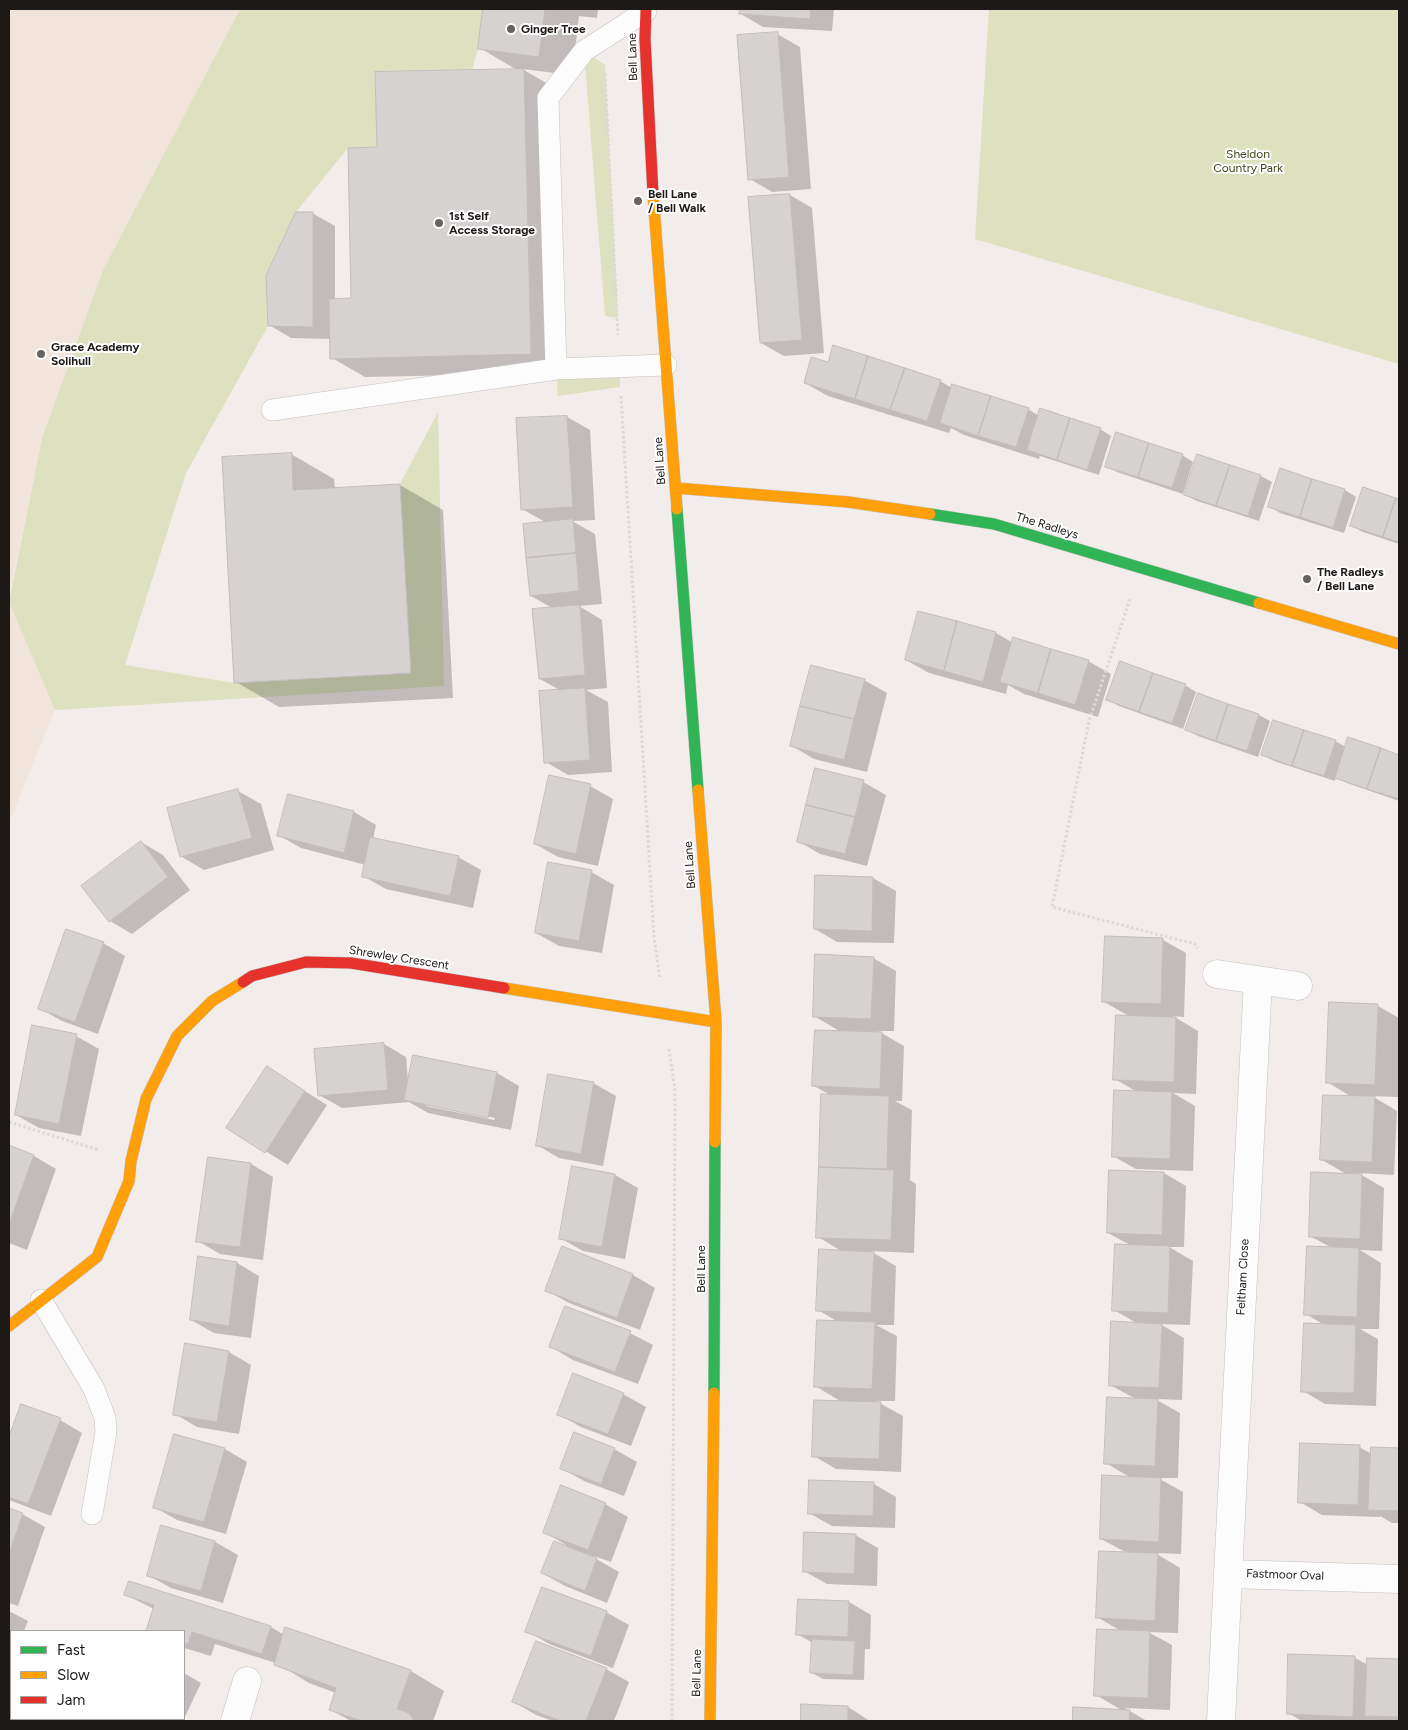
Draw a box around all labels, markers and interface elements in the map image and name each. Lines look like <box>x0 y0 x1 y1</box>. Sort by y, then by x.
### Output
place label: Ginger Tree <box>521 22 586 36</box>
marker: Ginger Tree <box>505 23 517 35</box>
street label: Bell Lane <box>625 33 641 81</box>
park label: Sheldon Country Park <box>1213 147 1283 175</box>
place label: Bell Lane / Bell Walk <box>648 187 706 215</box>
marker: Bell Lane / Bell Walk <box>632 195 644 207</box>
place label: 1st Self Access Storage <box>449 209 535 237</box>
marker: 1st Self Access Storage <box>433 217 445 229</box>
place label: Grace Academy Solihull <box>51 340 139 368</box>
marker: Grace Academy Solihull <box>35 348 47 360</box>
street label: Bell Lane <box>651 437 669 485</box>
street label: The Radleys <box>1014 510 1080 542</box>
place label: The Radleys / Bell Lane <box>1317 565 1383 593</box>
marker: The Radleys / Bell Lane <box>1301 573 1313 585</box>
street label: Bell Lane <box>681 841 699 889</box>
street label: Shrewley Crescent <box>348 943 450 973</box>
street label: Feltham Close <box>1234 1238 1252 1316</box>
street label: Bell Lane <box>694 1245 708 1293</box>
street label: Fastmoor Oval <box>1246 1566 1324 1584</box>
legend <box>10 1630 185 1720</box>
text: Fast <box>57 1641 85 1659</box>
street label: Bell Lane <box>689 1649 705 1697</box>
text: Slow <box>57 1666 90 1684</box>
text: Jam <box>57 1691 85 1709</box>

